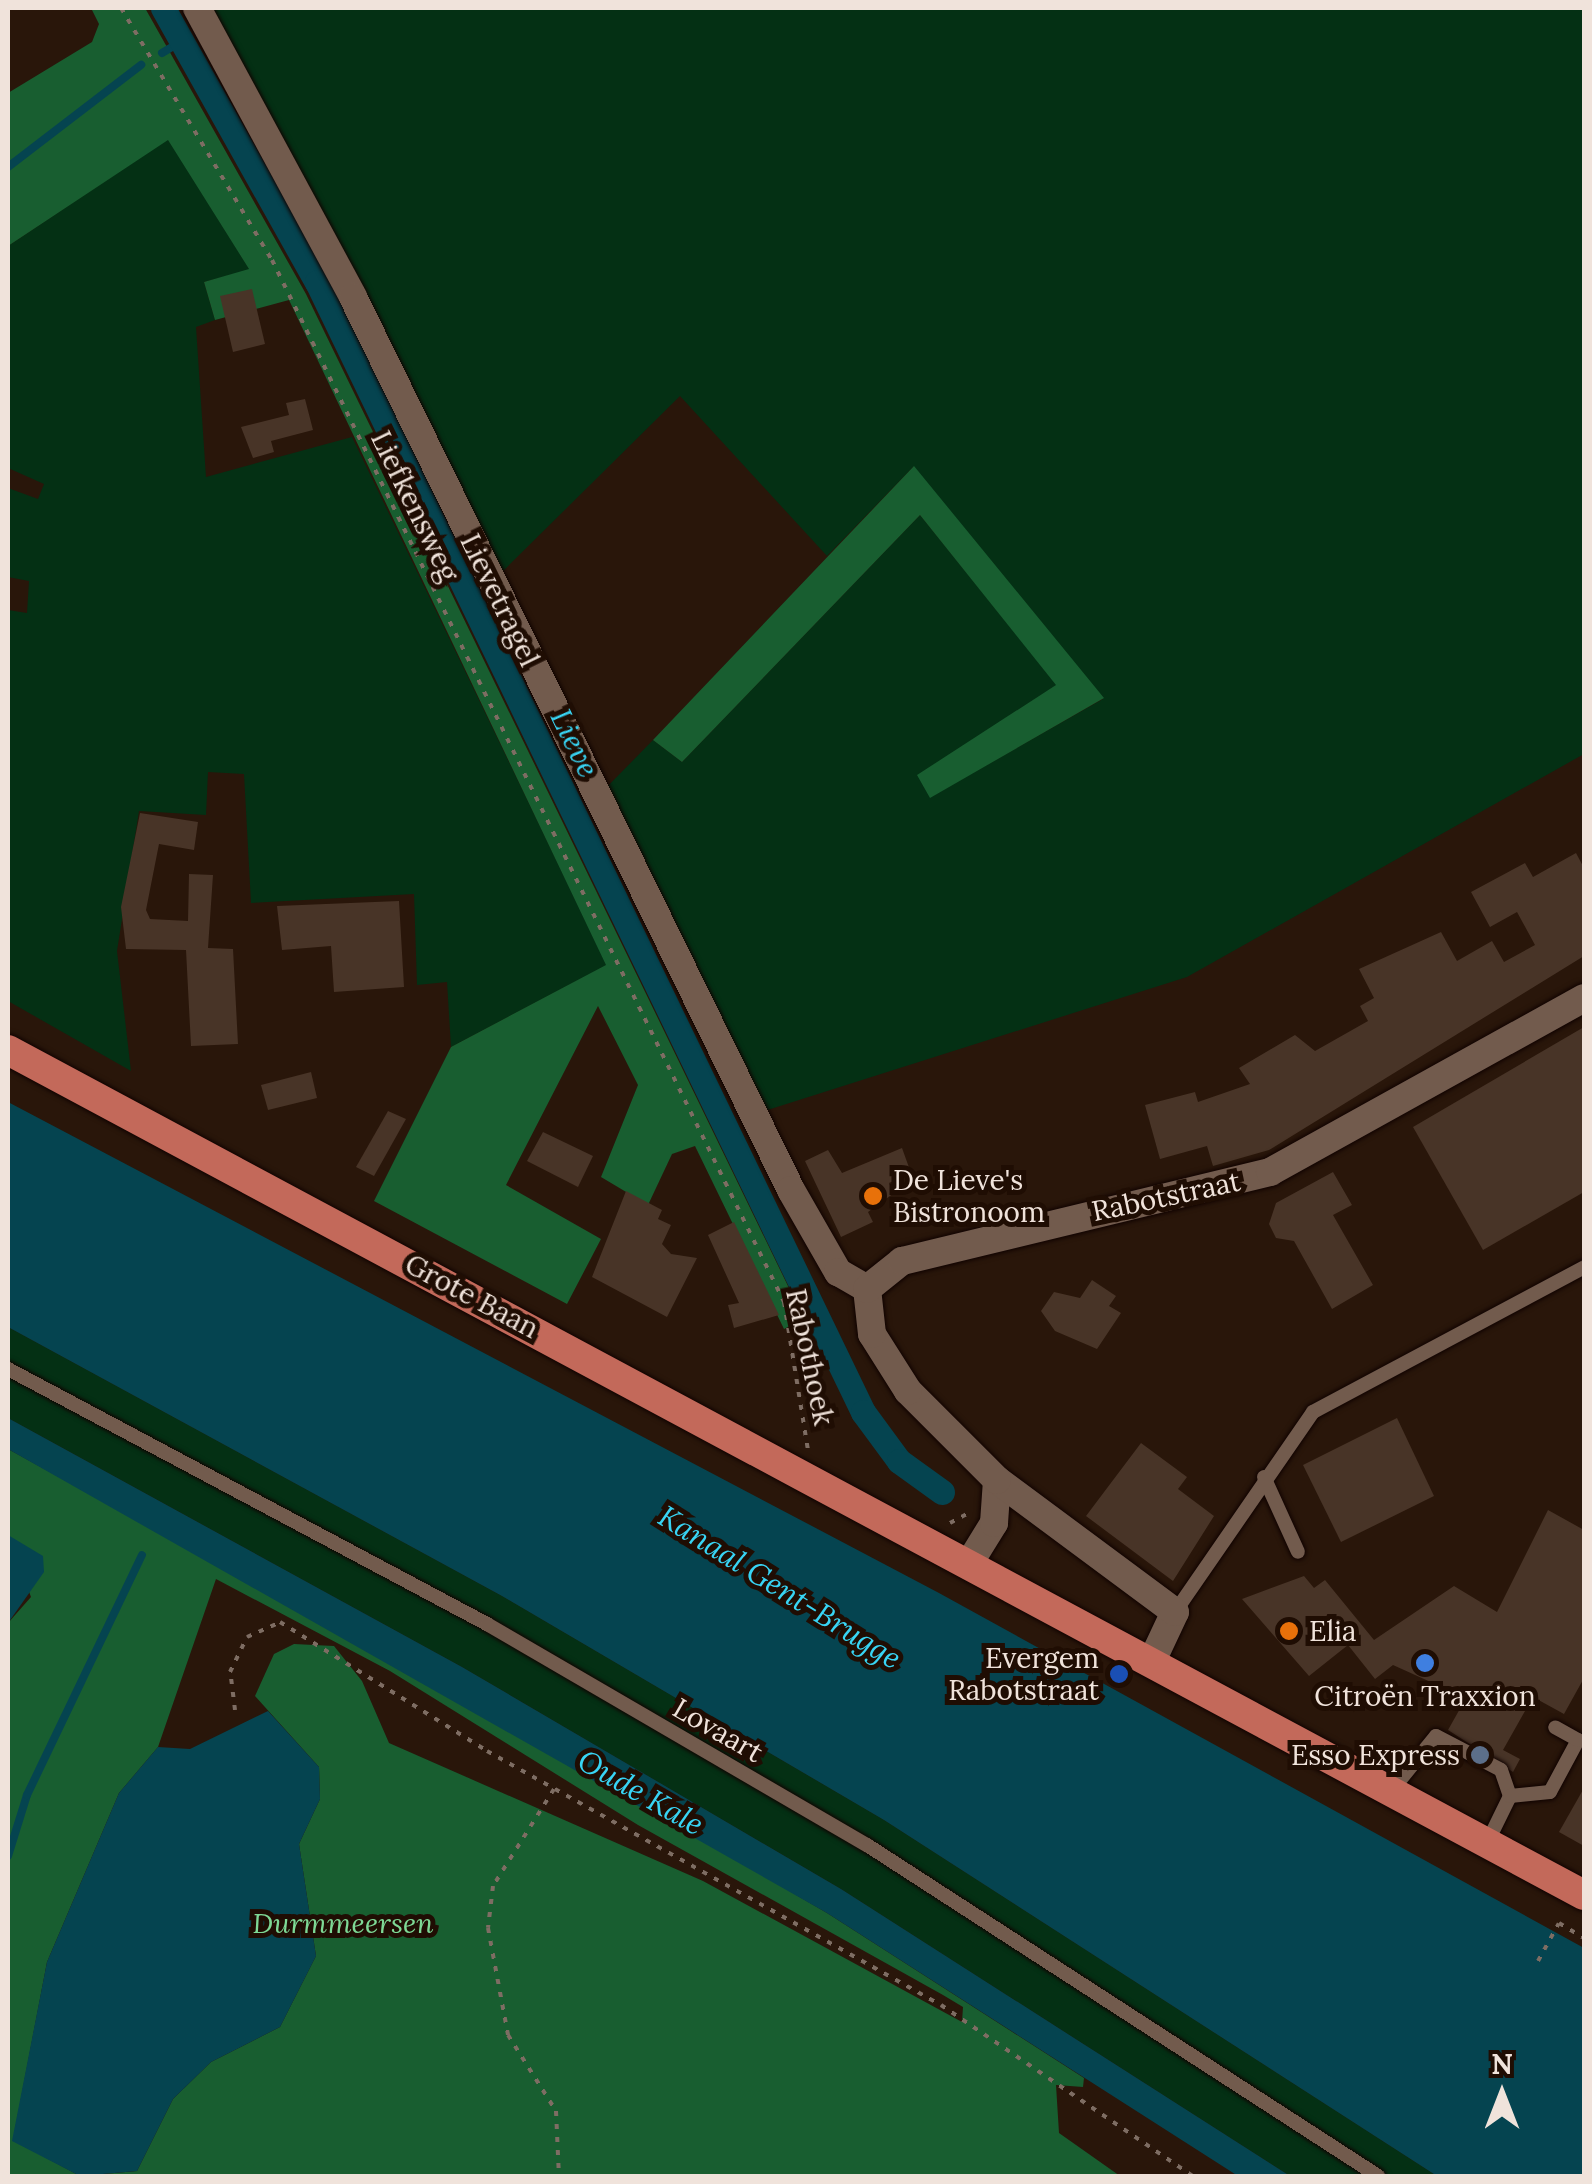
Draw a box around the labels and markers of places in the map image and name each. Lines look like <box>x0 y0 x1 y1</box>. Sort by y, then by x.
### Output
place label: De Lieve's Bistronoom <box>893 1163 1045 1229</box>
marker: De Lieve's Bistronoom <box>862 1185 884 1207</box>
place label: Elia <box>1309 1614 1356 1648</box>
marker: Elia <box>1278 1620 1300 1642</box>
place label: Evergem Rabotstraat <box>948 1641 1099 1707</box>
marker: Citroën Traxxion <box>1414 1652 1436 1674</box>
marker: Evergem Rabotstraat <box>1108 1663 1130 1685</box>
place label: Citroën Traxxion <box>1314 1679 1536 1713</box>
place label: Esso Express <box>1291 1738 1460 1772</box>
marker: Esso Express <box>1469 1744 1491 1766</box>

